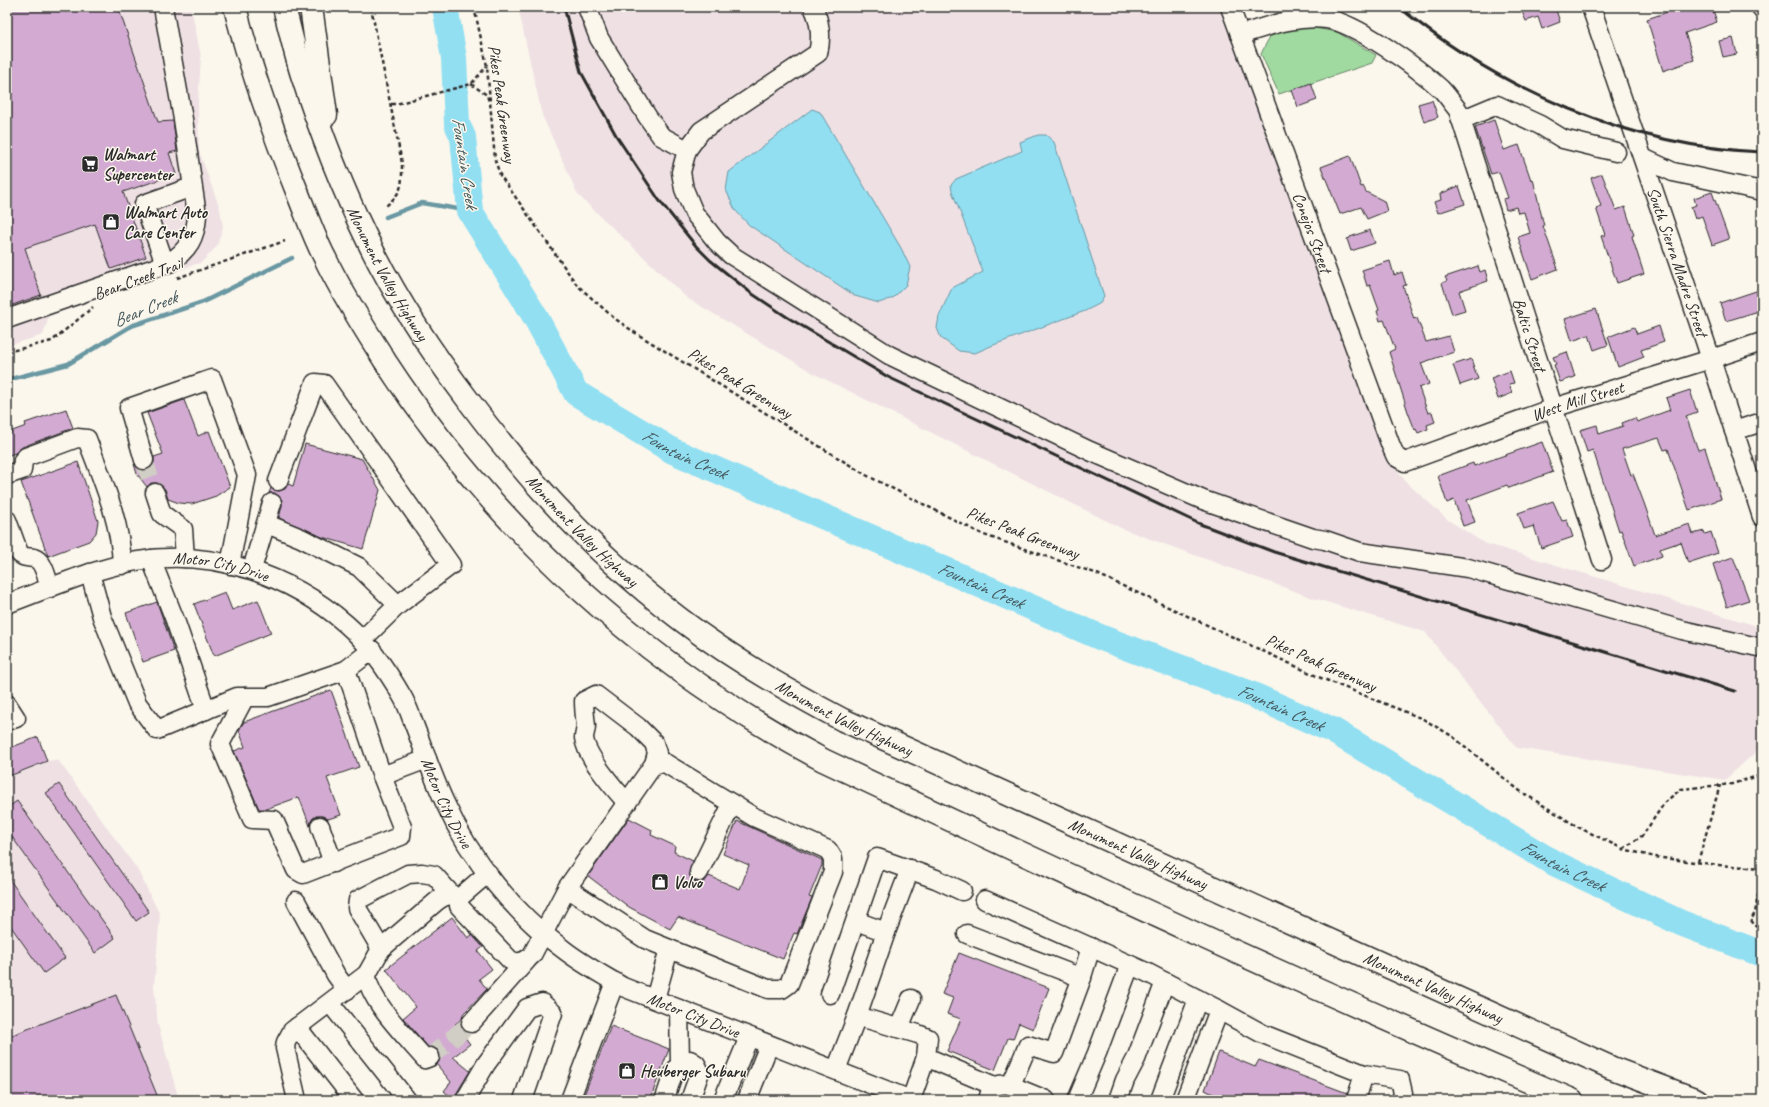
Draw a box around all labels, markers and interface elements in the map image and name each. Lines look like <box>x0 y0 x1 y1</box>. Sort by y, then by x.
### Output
street label: Pikes Peak Greenway <box>483 44 521 165</box>
water label: Fountain Creek <box>447 116 484 213</box>
place label: Walmart Supercenter <box>103 144 175 185</box>
supermarket icon: Walmart Supercenter <box>80 154 100 174</box>
street label: South Sierra Madre Street <box>1643 184 1714 341</box>
street label: Conejos Street <box>1288 189 1338 277</box>
place label: Walmart Auto Care Center <box>124 202 209 243</box>
street label: Monument Valley Highway <box>343 203 434 346</box>
shop icon: Walmart Auto Care Center <box>101 212 121 232</box>
street label: Bear Creek Trail <box>91 252 188 305</box>
water label: Bear Creek <box>110 285 183 332</box>
street label: Baltic Street <box>1508 295 1552 376</box>
street label: Pikes Peak Greenway <box>684 343 797 424</box>
street label: West Mill Street <box>1529 376 1628 425</box>
water label: Fountain Creek <box>638 424 733 485</box>
street label: Monument Valley Highway <box>522 470 643 592</box>
street label: Pikes Peak Greenway <box>964 502 1083 565</box>
street label: Motor City Drive <box>173 547 273 586</box>
water label: Fountain Creek <box>934 557 1030 615</box>
street label: Pikes Peak Greenway <box>1262 629 1381 697</box>
street label: Monument Valley Highway <box>772 675 917 761</box>
water label: Fountain Creek <box>1235 679 1330 737</box>
street label: Motor City Drive <box>417 755 478 853</box>
street label: Monument Valley Highway <box>1065 813 1212 895</box>
water label: Fountain Creek <box>1517 835 1611 898</box>
shop icon: Volvo <box>650 872 670 892</box>
place label: Volvo <box>673 872 704 893</box>
street label: Monument Valley Highway <box>1361 947 1507 1028</box>
street label: Motor City Drive <box>644 987 744 1043</box>
shop icon: Heuberger Subaru <box>617 1061 637 1081</box>
place label: Heuberger Subaru <box>640 1061 747 1082</box>

